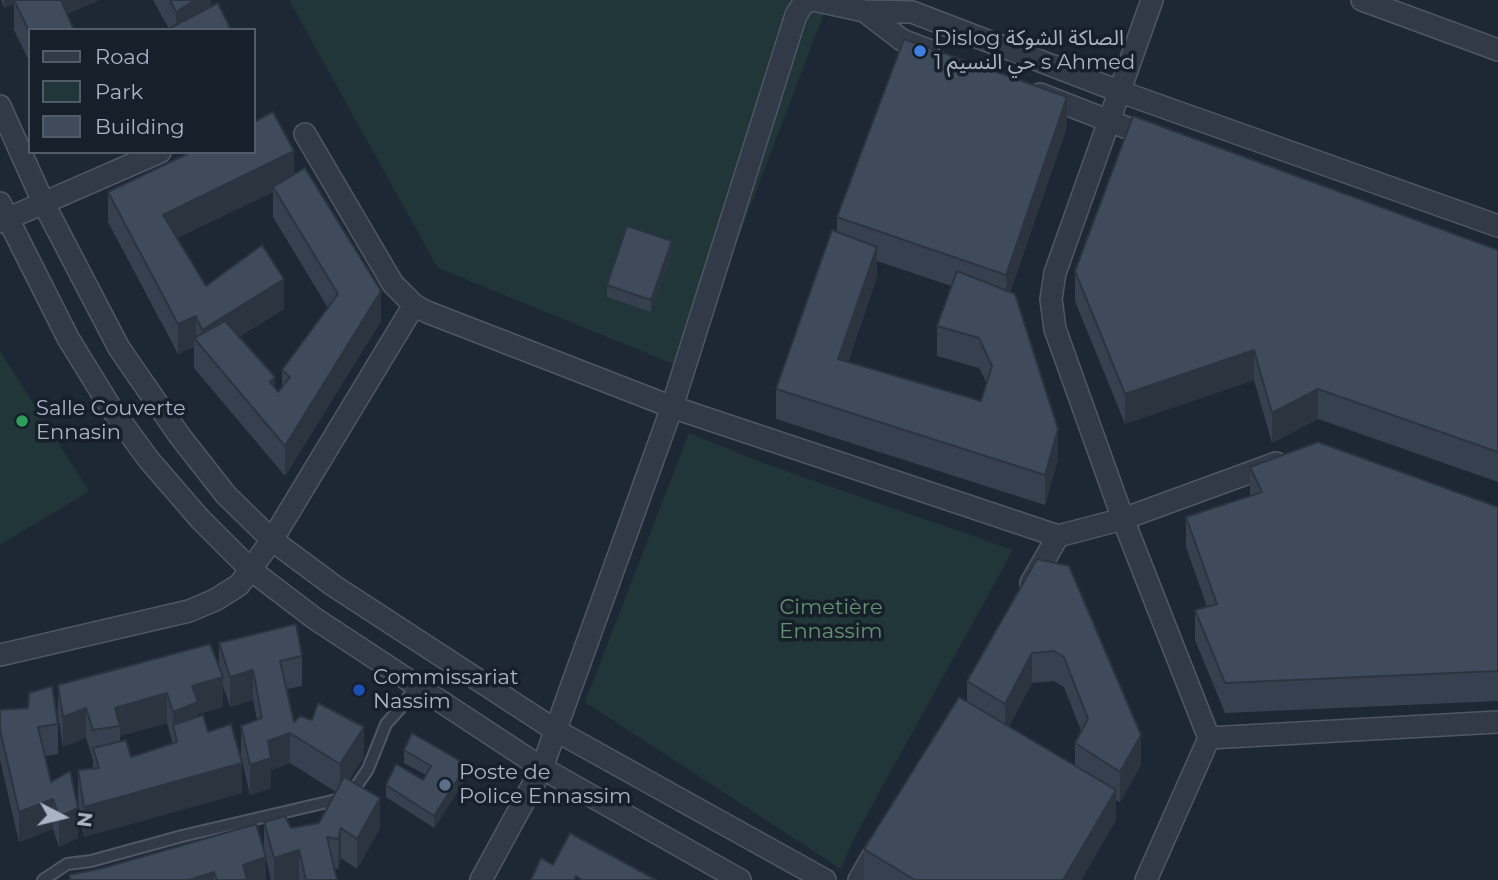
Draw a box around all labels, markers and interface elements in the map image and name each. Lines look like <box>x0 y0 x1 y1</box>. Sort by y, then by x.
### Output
place label: Dislog الصاكة الشوكة حي النسيم 1 s Ahmed <box>934 26 1135 76</box>
legend <box>28 28 256 154</box>
marker: Dislog الصاكة الشوكة حي النسيم 1 s Ahmed <box>912 43 928 59</box>
text: Road <box>95 44 150 69</box>
text: Park <box>95 79 143 104</box>
text: Building <box>95 114 185 139</box>
place label: Salle Couverte Ennasin <box>36 396 186 446</box>
marker: Salle Couverte Ennasin <box>14 413 30 429</box>
park label: Cimetière Ennassim <box>779 595 883 645</box>
place label: Commissariat Nassim <box>373 665 518 715</box>
marker: Commissariat Nassim <box>351 682 367 698</box>
place label: Poste de Police Ennassim <box>459 760 631 810</box>
marker: Poste de Police Ennassim <box>437 777 453 793</box>
north arrow <box>28 782 98 852</box>
text: N <box>72 811 97 829</box>

